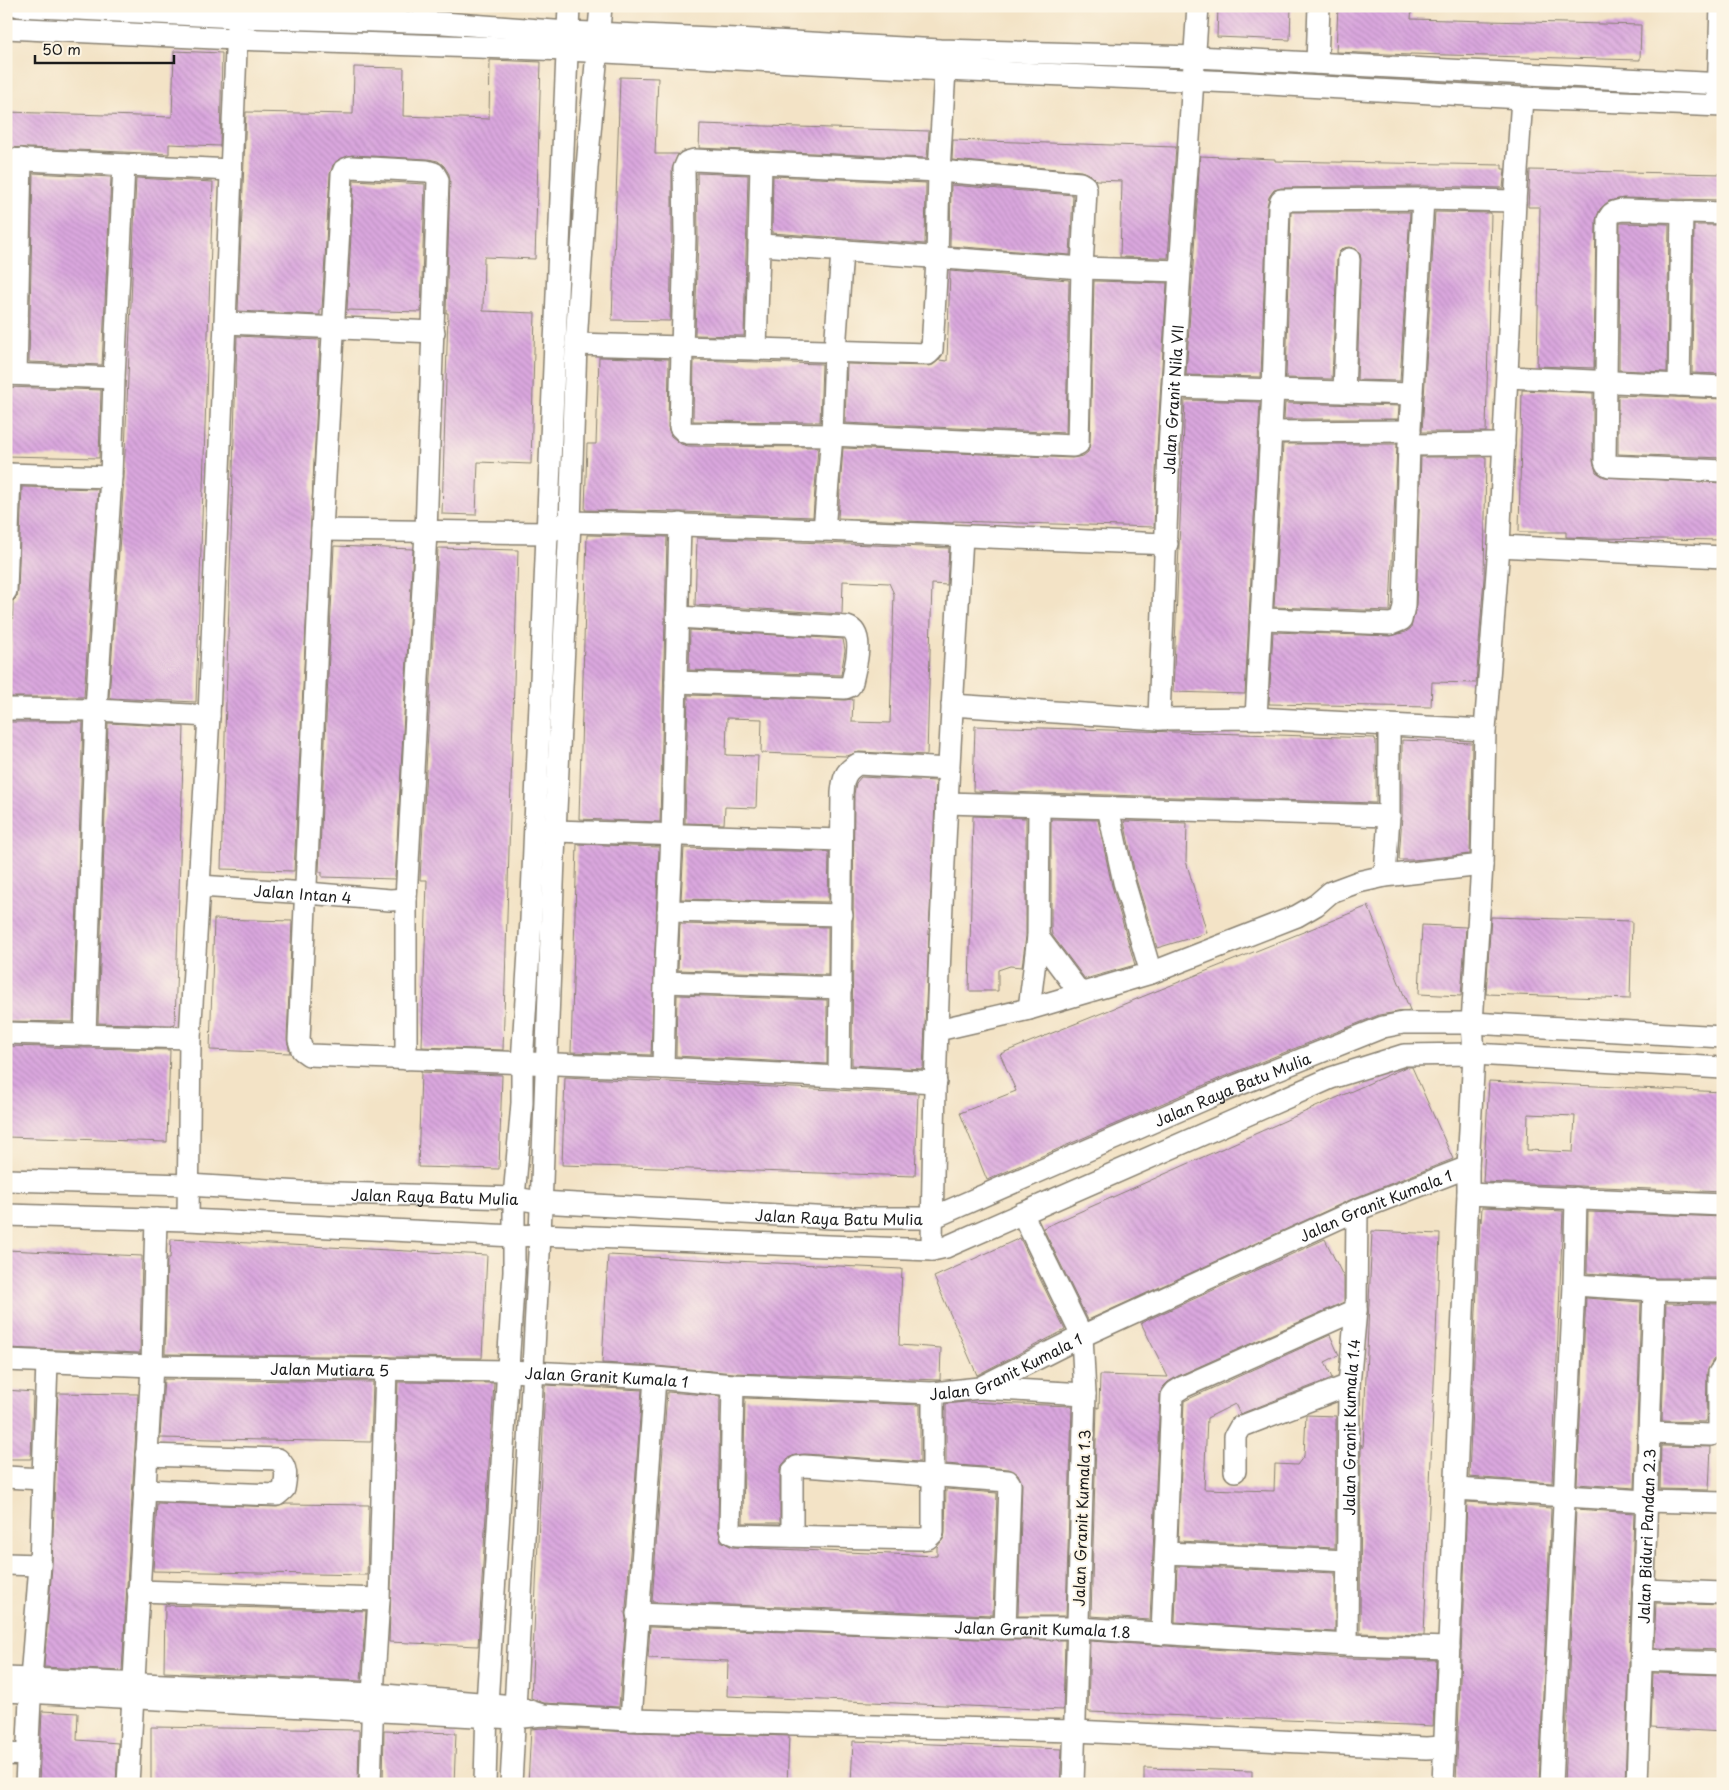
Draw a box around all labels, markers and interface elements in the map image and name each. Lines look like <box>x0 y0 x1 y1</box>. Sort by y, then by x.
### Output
scale bar <box>35 32 174 64</box>
text: 50 m <box>42 37 81 60</box>
street label: Jalan Granit Nila VII <box>1157 324 1188 475</box>
street label: Jalan Intan 4 <box>253 878 353 908</box>
street label: Jalan Raya Batu Mulia <box>1150 1045 1315 1131</box>
street label: Jalan Granit Kumala 1 <box>1295 1163 1455 1247</box>
street label: Jalan Raya Batu Mulia <box>351 1182 520 1210</box>
street label: Jalan Raya Batu Mulia <box>755 1202 923 1230</box>
street label: Jalan Granit Kumala 1 <box>928 1326 1086 1405</box>
street label: Jalan Granit Kumala 1.4 <box>1336 1338 1365 1515</box>
street label: Jalan Mutiara 5 <box>270 1356 389 1381</box>
street label: Jalan Granit Kumala 1 <box>524 1360 689 1392</box>
street label: Jalan Granit Kumala 1.3 <box>1066 1429 1096 1607</box>
street label: Jalan Biduri Pandan 2.3 <box>1631 1448 1660 1624</box>
street label: Jalan Granit Kumala 1.8 <box>954 1615 1132 1643</box>

